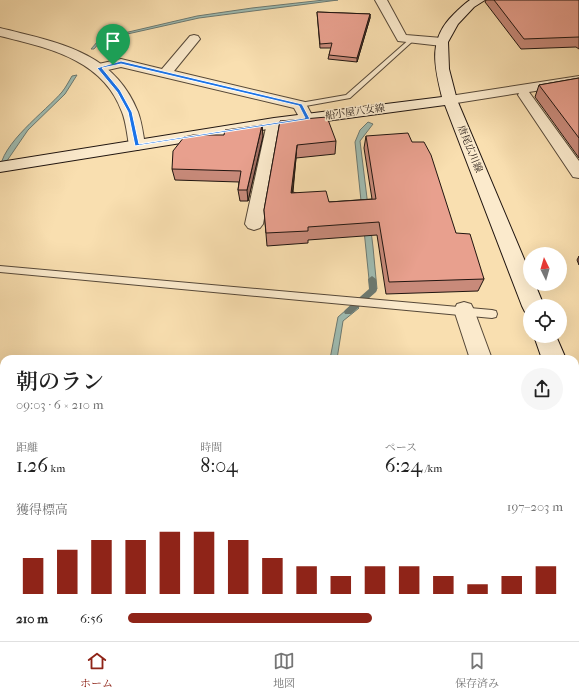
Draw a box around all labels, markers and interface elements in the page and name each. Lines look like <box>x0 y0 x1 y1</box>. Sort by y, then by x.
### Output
pin <box>96 24 130 65</box>
icon: arrive <box>102 30 124 52</box>
street label: 船小屋八女線 <box>324 102 386 122</box>
street label: 唐尾広川線 <box>455 124 485 174</box>
north arrow <box>523 247 567 291</box>
map controls <box>523 247 567 343</box>
button: locate <box>523 299 567 343</box>
button: share <box>521 368 563 410</box>
text: 朝のラン <box>16 369 104 395</box>
text: 09:03 · 6 × 210 m <box>16 397 104 412</box>
text: 距離 <box>16 441 38 454</box>
text: 時間 <box>200 441 222 454</box>
text: ペース <box>385 441 417 454</box>
text: 1.26 <box>16 454 48 477</box>
text: 8:04 <box>200 454 238 477</box>
text: 6:24 <box>385 454 422 477</box>
text: km <box>48 462 65 475</box>
text: /km <box>422 462 442 475</box>
text: 197–203 m <box>507 499 563 514</box>
text: 獲得標高 <box>16 502 68 517</box>
text: 210 m <box>16 611 48 626</box>
text: 6:56 <box>80 611 103 626</box>
tab: ホーム <box>80 650 113 690</box>
tab: 地図 <box>273 650 295 690</box>
tab: 保存済み <box>455 650 499 690</box>

